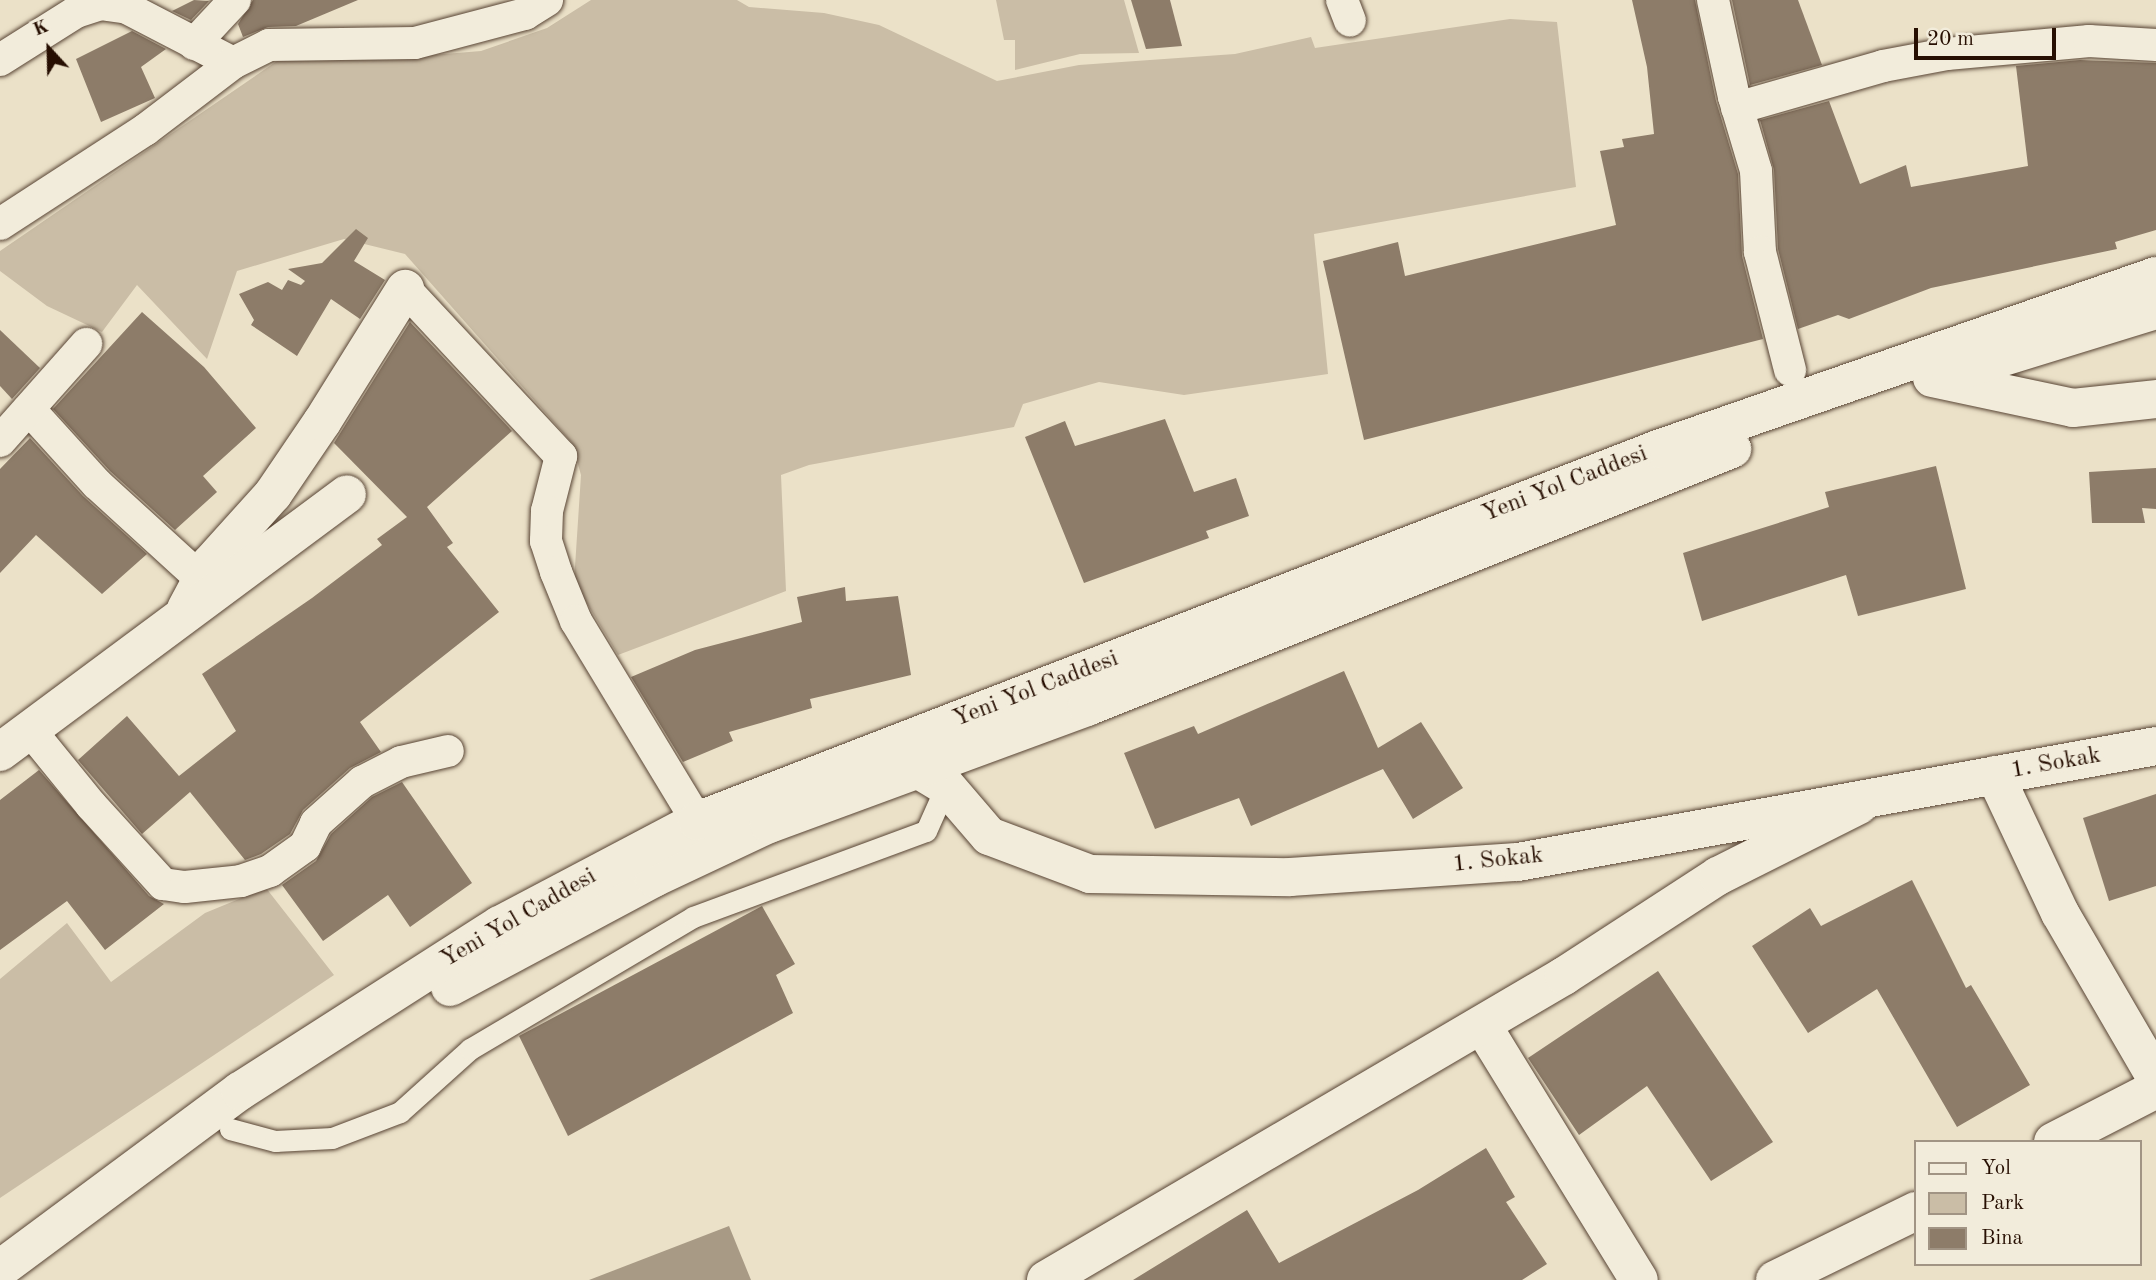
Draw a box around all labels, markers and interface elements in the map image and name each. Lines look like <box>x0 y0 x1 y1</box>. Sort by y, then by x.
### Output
north arrow <box>14 14 84 84</box>
scale bar <box>1918 14 2060 58</box>
text: K <box>31 18 51 41</box>
text: 20 m <box>1927 29 1974 50</box>
street label: Yeni Yol Caddesi <box>1478 440 1652 530</box>
street label: Yeni Yol Caddesi <box>949 645 1123 735</box>
street label: 1. Sokak <box>2009 742 2103 786</box>
street label: 1. Sokak <box>1451 842 1545 880</box>
street label: Yeni Yol Caddesi <box>436 863 602 975</box>
legend <box>1914 1140 2142 1266</box>
text: Yol <box>1981 1158 2011 1179</box>
text: Park <box>1981 1193 2024 1214</box>
text: Bina <box>1981 1228 2023 1249</box>

